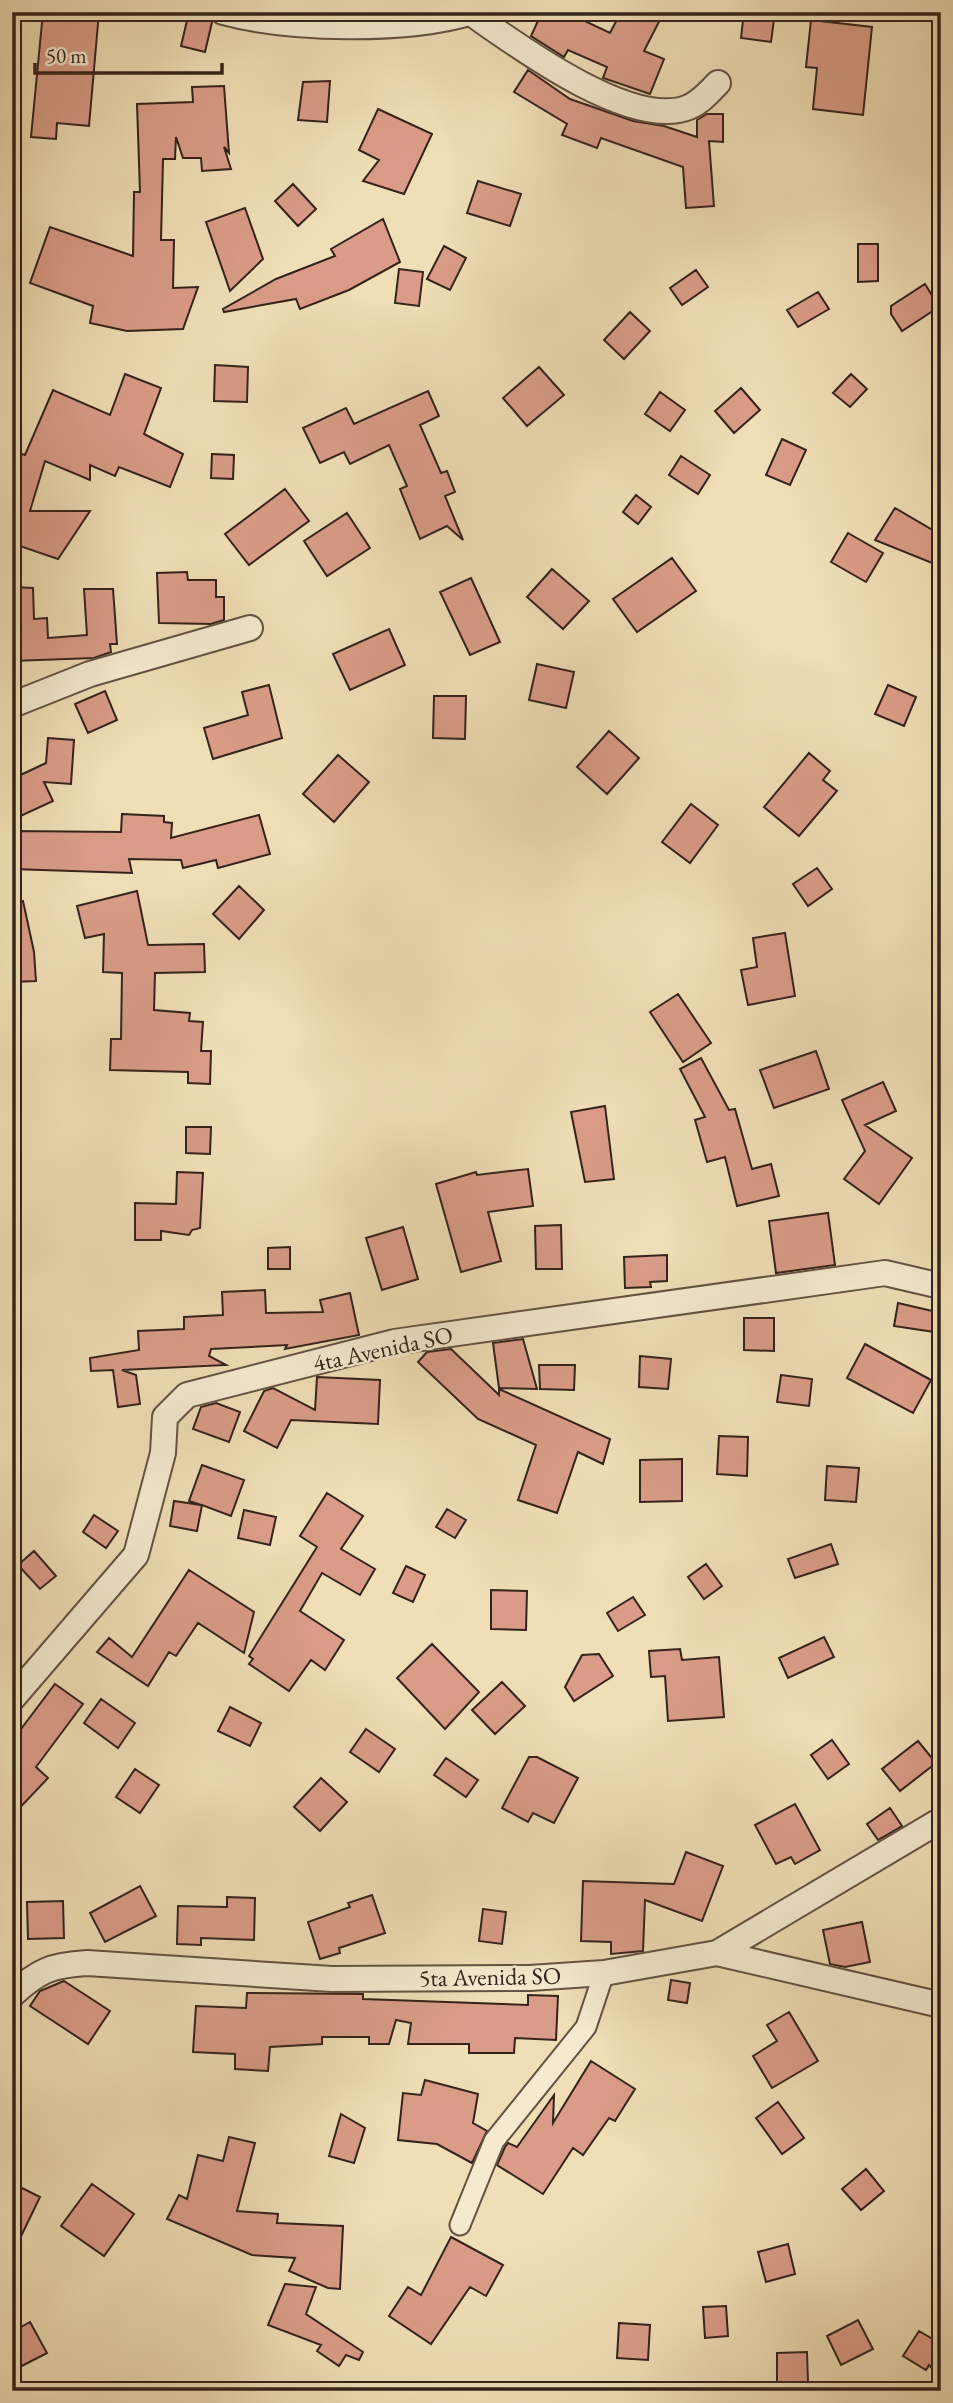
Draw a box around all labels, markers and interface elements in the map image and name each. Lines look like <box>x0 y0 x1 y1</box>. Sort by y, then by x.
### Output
scale bar <box>35 32 222 76</box>
text: 50 m <box>46 42 87 69</box>
street label: 4ta Avenida SO <box>310 1319 456 1378</box>
street label: 5ta Avenida SO <box>419 1960 561 1993</box>

